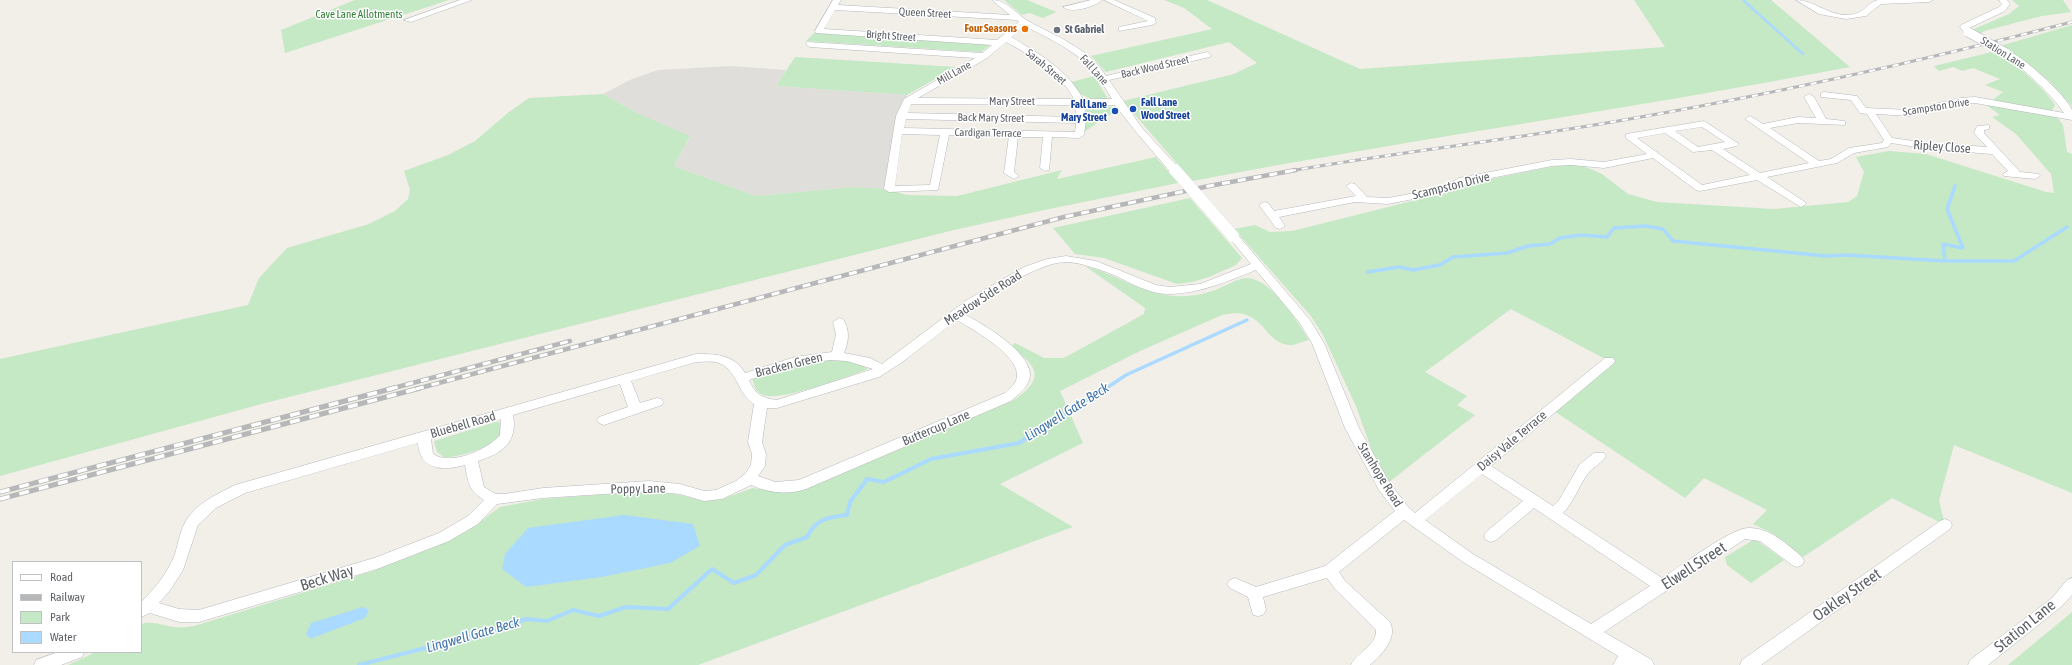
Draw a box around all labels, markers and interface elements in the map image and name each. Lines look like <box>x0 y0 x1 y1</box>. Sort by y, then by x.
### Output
street label: Queen Street <box>898 5 952 21</box>
park label: Cave Lane Allotments <box>316 8 402 22</box>
place label: Four Seasons <box>965 22 1017 36</box>
place label: St Gabriel <box>1065 23 1104 37</box>
marker: Four Seasons <box>1020 24 1030 34</box>
marker: St Gabriel <box>1052 25 1062 35</box>
street label: Bright Street <box>866 28 916 44</box>
street label: Station Lane <box>1978 34 2028 72</box>
street label: Sarah Street <box>1023 46 1069 88</box>
street label: Fall Lane <box>1077 52 1111 88</box>
street label: Back Wood Street <box>1120 53 1190 81</box>
street label: Mill Lane <box>935 58 973 88</box>
street label: Mary Street <box>989 95 1035 109</box>
street label: Scampston Drive <box>1902 95 1970 119</box>
place label: Fall Lane Wood Street <box>1141 96 1190 122</box>
place label: Fall Lane Mary Street <box>1061 98 1107 124</box>
marker: Fall Lane Wood Street <box>1128 104 1138 114</box>
marker: Fall Lane Mary Street <box>1110 106 1120 116</box>
street label: Back Mary Street <box>958 111 1024 125</box>
street label: Cardigan Terrace <box>954 126 1022 140</box>
street label: Ripley Close <box>1913 137 1971 157</box>
street label: Scampston Drive <box>1411 169 1491 203</box>
street label: Meadow Side Road <box>941 267 1025 329</box>
street label: Bracken Green <box>754 349 824 381</box>
water label: Lingwell Gate Beck <box>1022 379 1112 445</box>
street label: Buttercup Lane <box>900 407 972 449</box>
street label: Daisy Vale Terrace <box>1474 407 1550 475</box>
street label: Bluebell Road <box>428 408 498 442</box>
street label: Stanhope Road <box>1354 440 1406 510</box>
street label: Poppy Lane <box>610 481 666 497</box>
street label: Elwell Street <box>1658 538 1730 594</box>
legend <box>12 561 142 653</box>
street label: Beck Way <box>298 561 356 595</box>
street label: Oakley Street <box>1809 565 1885 625</box>
text: Road <box>50 570 73 584</box>
text: Railway <box>50 590 85 604</box>
street label: Station Lane <box>1991 596 2059 656</box>
text: Park <box>50 610 70 624</box>
water label: Lingwell Gate Beck <box>425 614 521 656</box>
text: Water <box>50 630 76 644</box>

